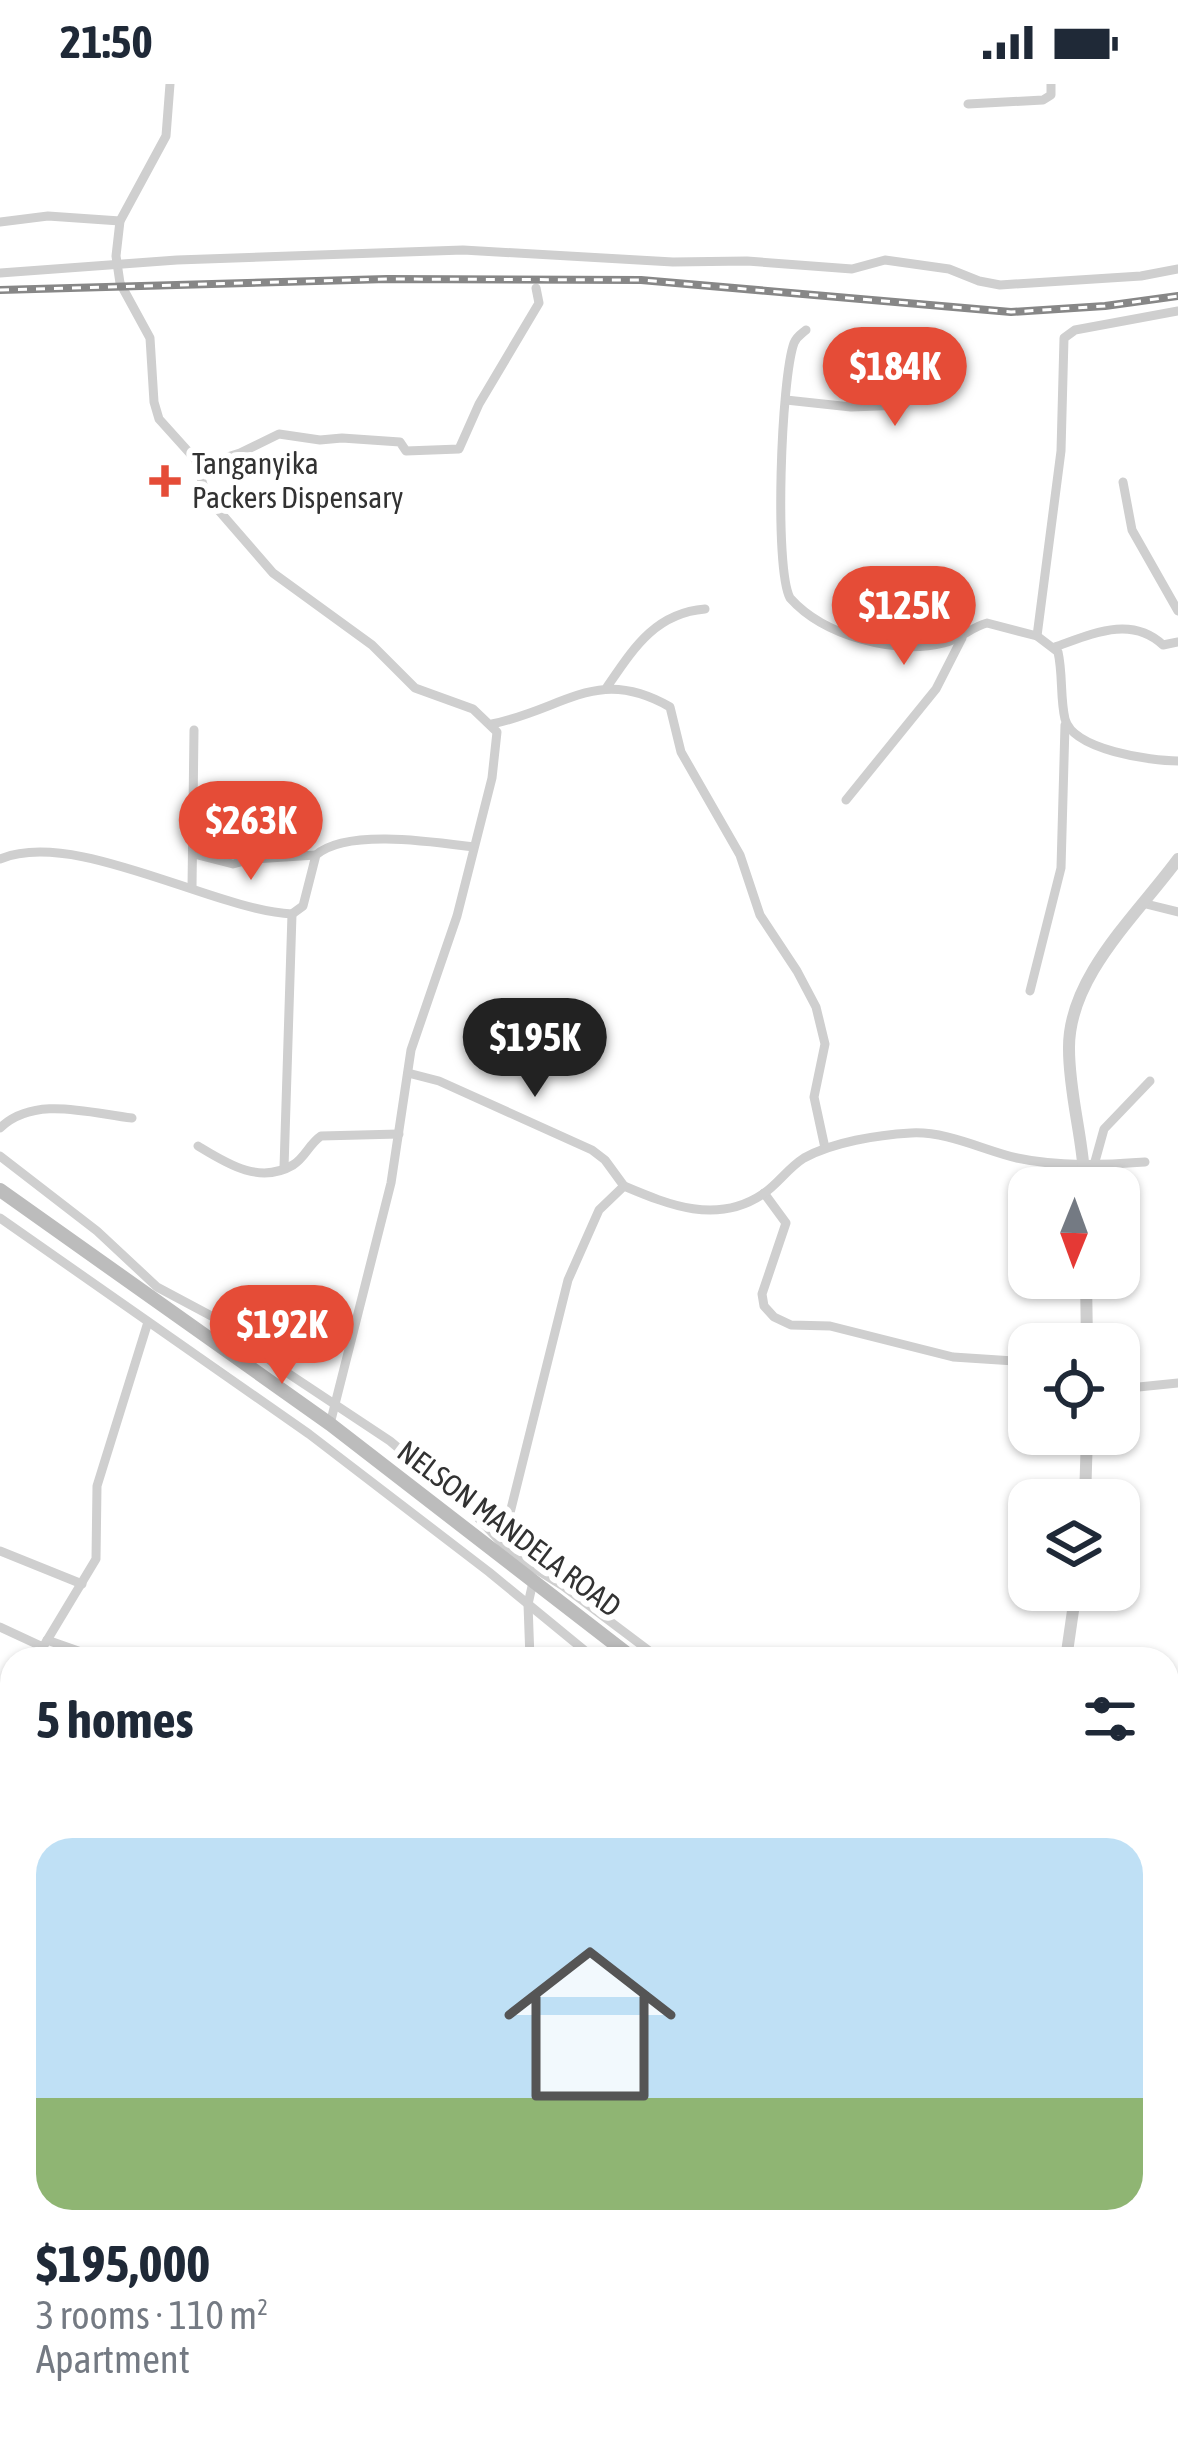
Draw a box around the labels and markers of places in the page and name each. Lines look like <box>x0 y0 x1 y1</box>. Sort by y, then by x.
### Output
pin: $184K <box>811 327 979 429</box>
place label: Tanganyika Packers Dispensary <box>192 446 403 514</box>
marker: Tanganyika Packers Dispensary <box>149 465 181 497</box>
pin: $125K <box>820 566 988 668</box>
pin: $263K <box>167 781 335 883</box>
pin: $195K <box>451 998 619 1100</box>
pin: $192K <box>198 1285 366 1387</box>

